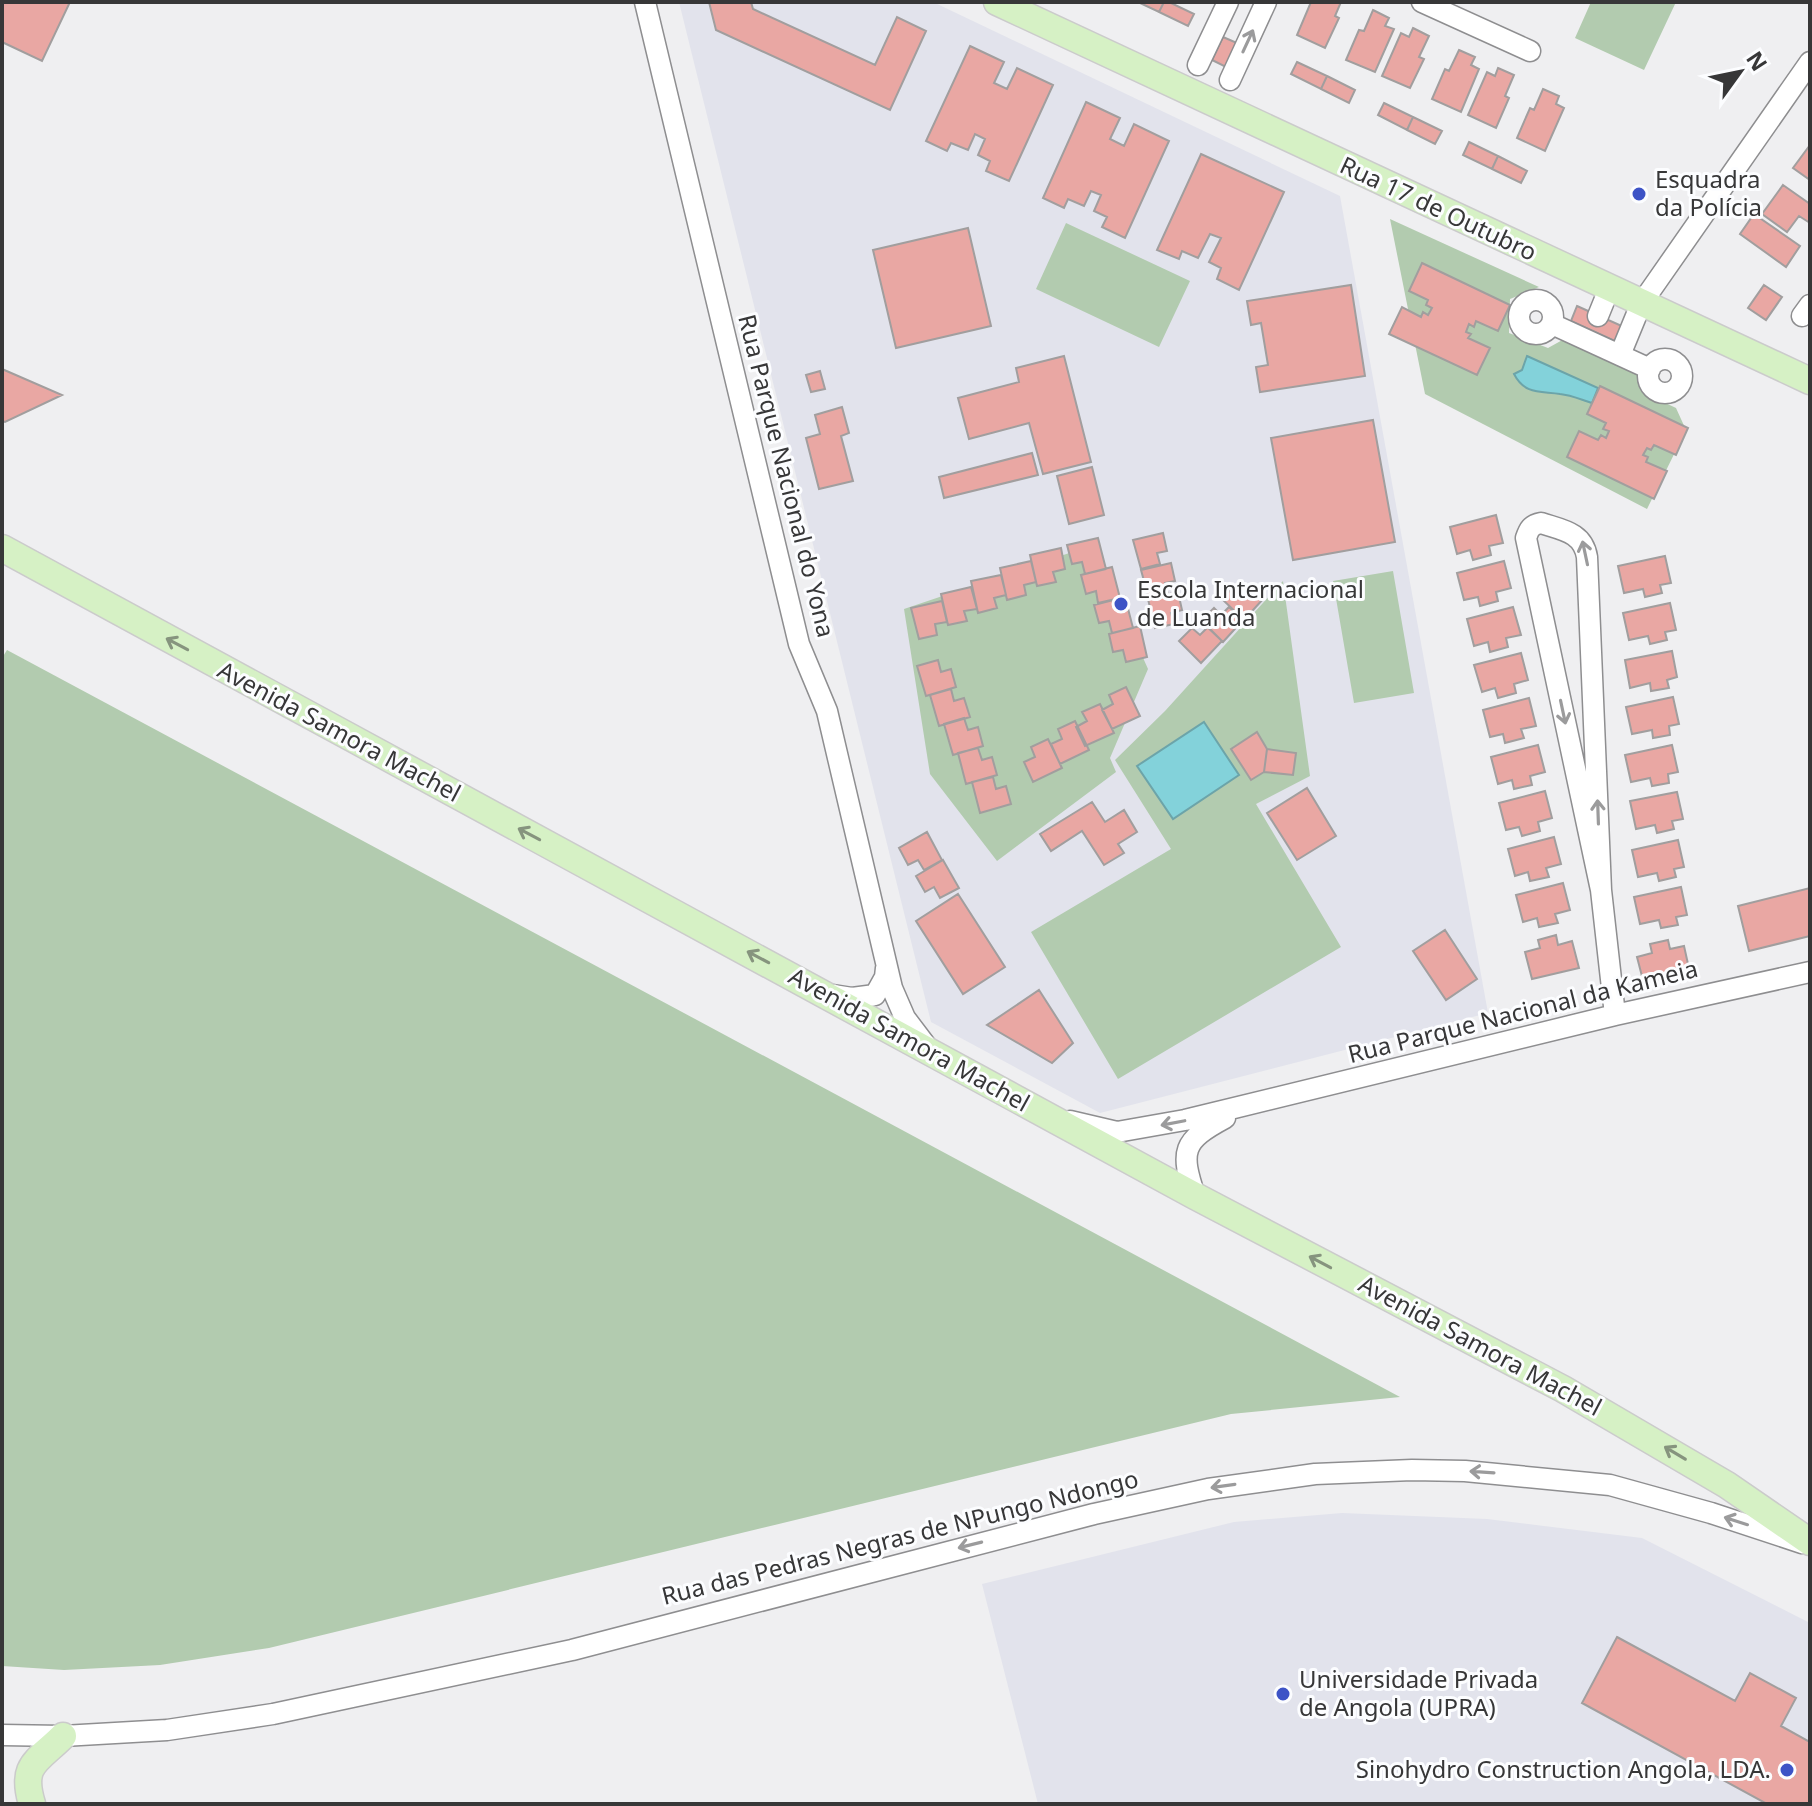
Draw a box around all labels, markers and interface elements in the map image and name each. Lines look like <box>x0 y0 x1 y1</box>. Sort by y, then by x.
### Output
one-way arrow <box>1241 30 1256 54</box>
north arrow <box>1700 32 1780 112</box>
text: N <box>1740 45 1775 76</box>
street label: Rua 17 de Outubro <box>1335 148 1542 268</box>
place label: Esquadra da Polícia <box>1655 162 1762 223</box>
marker: Esquadra da Polícia <box>1630 185 1648 203</box>
street label: Rua Parque Nacional do Yona <box>731 311 844 641</box>
one-way arrow <box>1577 541 1592 566</box>
place label: Escola Internacional de Luanda <box>1137 572 1364 633</box>
marker: Escola Internacional de Luanda <box>1112 595 1130 613</box>
one-way arrow <box>166 636 189 652</box>
street label: Avenida Samora Machel <box>212 653 467 809</box>
one-way arrow <box>1556 699 1571 725</box>
one-way arrow <box>1591 799 1606 826</box>
one-way arrow <box>518 825 542 841</box>
one-way arrow <box>747 949 771 964</box>
street label: Rua Parque Nacional da Kameia <box>1344 951 1701 1070</box>
street label: Avenida Samora Machel <box>783 959 1036 1119</box>
one-way arrow <box>1161 1116 1187 1131</box>
one-way arrow <box>1309 1253 1332 1269</box>
street label: Avenida Samora Machel <box>1353 1267 1608 1423</box>
one-way arrow <box>1664 1445 1687 1461</box>
street label: Rua das Pedras Negras de NPungo Ndongo <box>658 1461 1141 1612</box>
one-way arrow <box>1469 1464 1496 1479</box>
one-way arrow <box>1211 1479 1236 1494</box>
one-way arrow <box>1724 1513 1749 1528</box>
one-way arrow <box>957 1538 983 1553</box>
place label: Universidade Privada de Angola (UPRA) <box>1299 1662 1538 1723</box>
marker: Universidade Privada de Angola (UPRA) <box>1274 1685 1292 1703</box>
place label: Sinohydro Construction Angola, LDA. <box>1356 1752 1771 1785</box>
marker: Sinohydro Construction Angola, LDA. <box>1778 1761 1796 1779</box>

